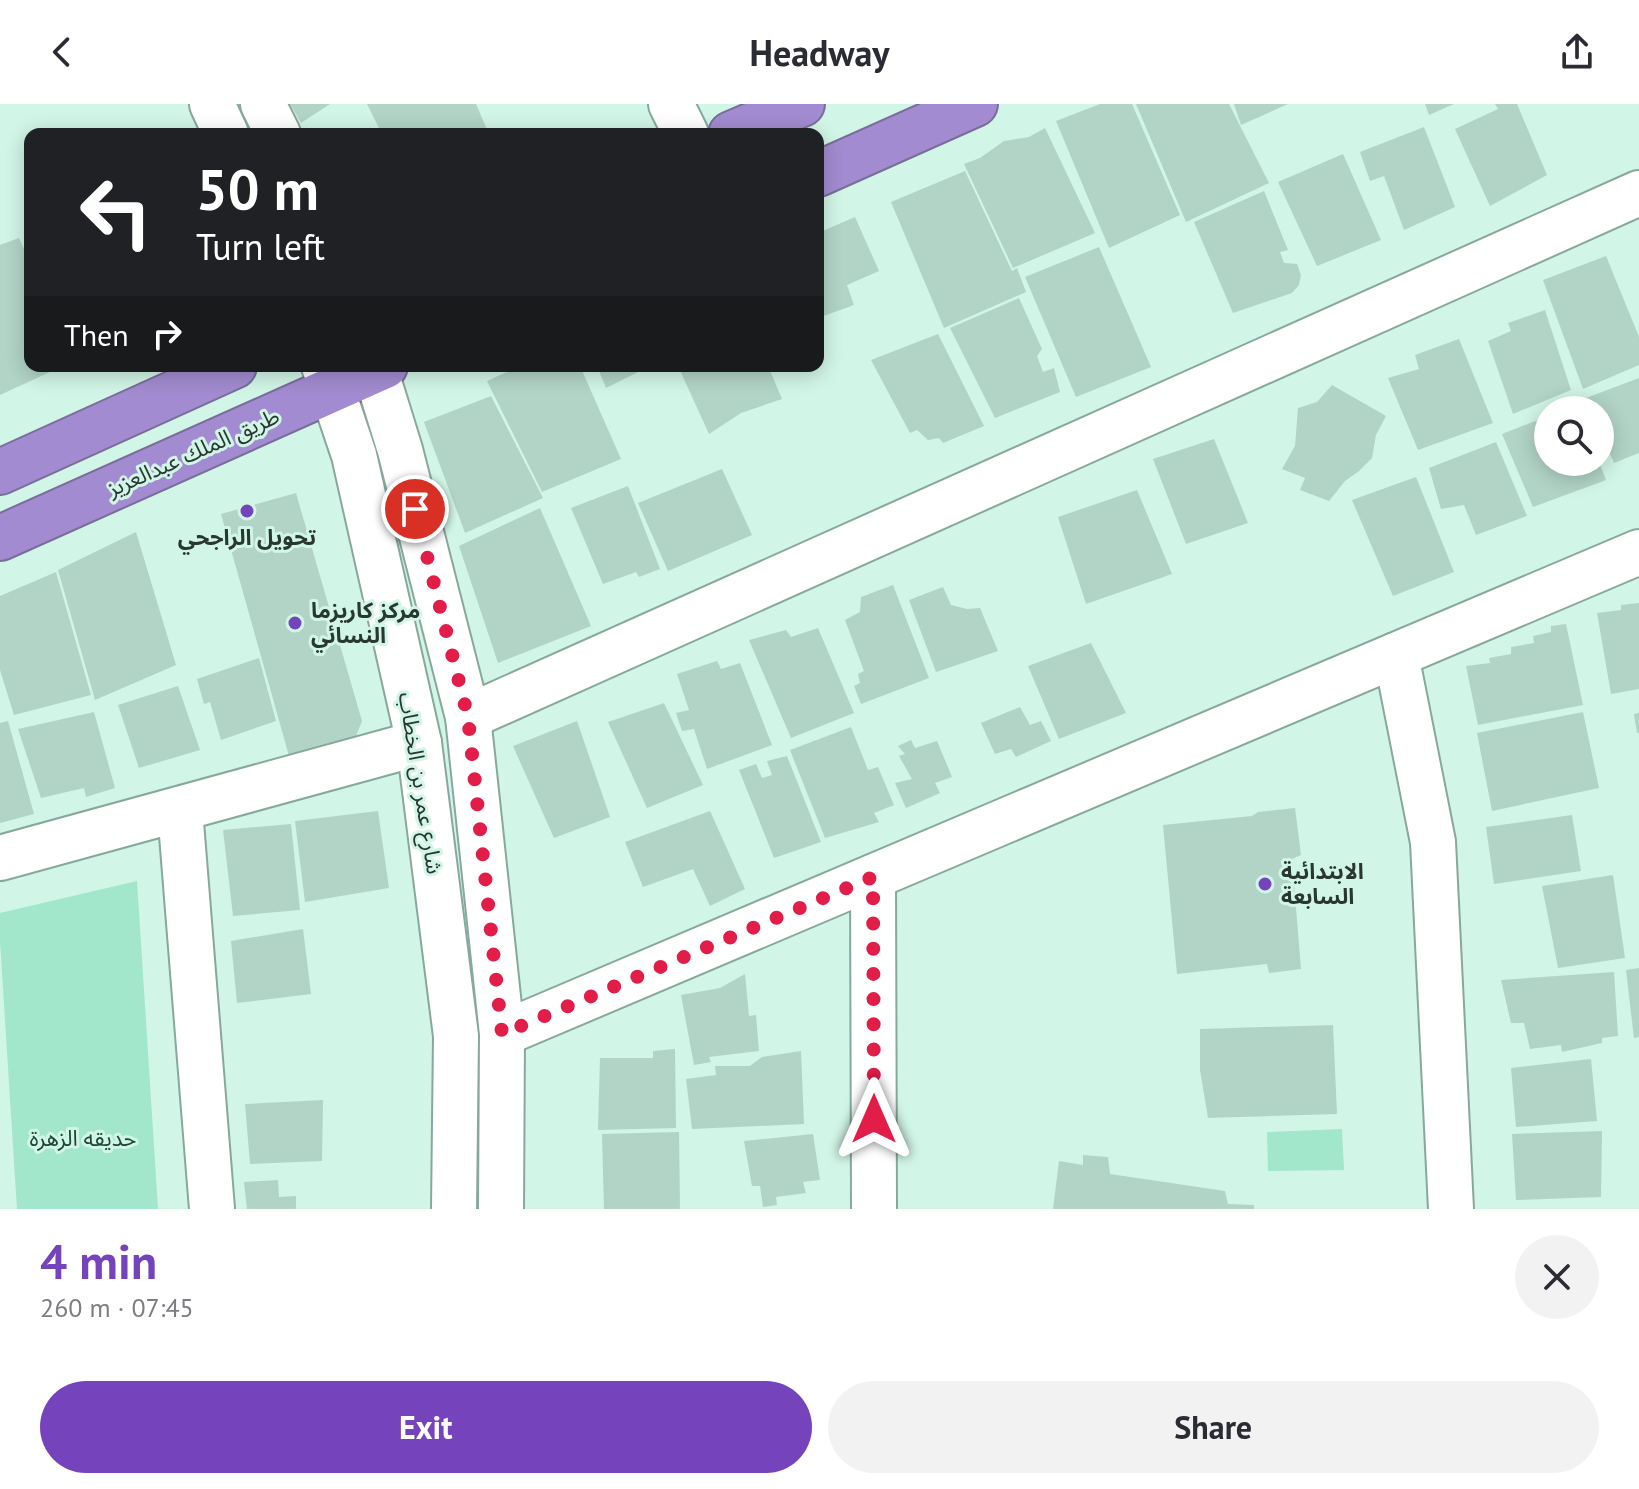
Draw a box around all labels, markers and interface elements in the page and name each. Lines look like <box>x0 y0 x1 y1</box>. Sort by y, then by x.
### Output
text: Headway <box>749 29 890 76</box>
icon: back <box>40 30 84 74</box>
icon: share <box>1555 30 1599 74</box>
text: 50 m <box>196 153 319 225</box>
icon: left <box>64 160 168 264</box>
text: Turn left <box>196 223 325 270</box>
icon: right <box>145 312 189 356</box>
text: Then <box>64 315 129 354</box>
map controls <box>1534 396 1614 476</box>
button: search <box>1534 396 1614 476</box>
street label: طريق الملك عبدالعزيز <box>102 401 284 503</box>
pin <box>381 475 449 543</box>
icon: arrive <box>393 487 437 531</box>
marker: تحويل الراجحي <box>238 502 256 520</box>
place label: تحويل الراجحي <box>178 523 316 555</box>
place label: مركز كاريزما النسائي <box>311 596 420 653</box>
marker: مركز كاريزما النسائي <box>286 614 304 632</box>
street label: شارع عمر بن الخطاب <box>390 690 449 876</box>
place label: الابتدائية السابعة <box>1281 857 1364 910</box>
marker: الابتدائية السابعة <box>1256 875 1274 893</box>
position arrow <box>832 1077 916 1161</box>
park label: حديقه الزهرة <box>30 1124 136 1152</box>
text: 4 min <box>40 1230 157 1292</box>
button: close <box>1515 1235 1599 1319</box>
text: 260 m · 07:45 <box>40 1291 194 1324</box>
button: Exit <box>40 1381 812 1473</box>
button: Share <box>828 1381 1599 1473</box>

